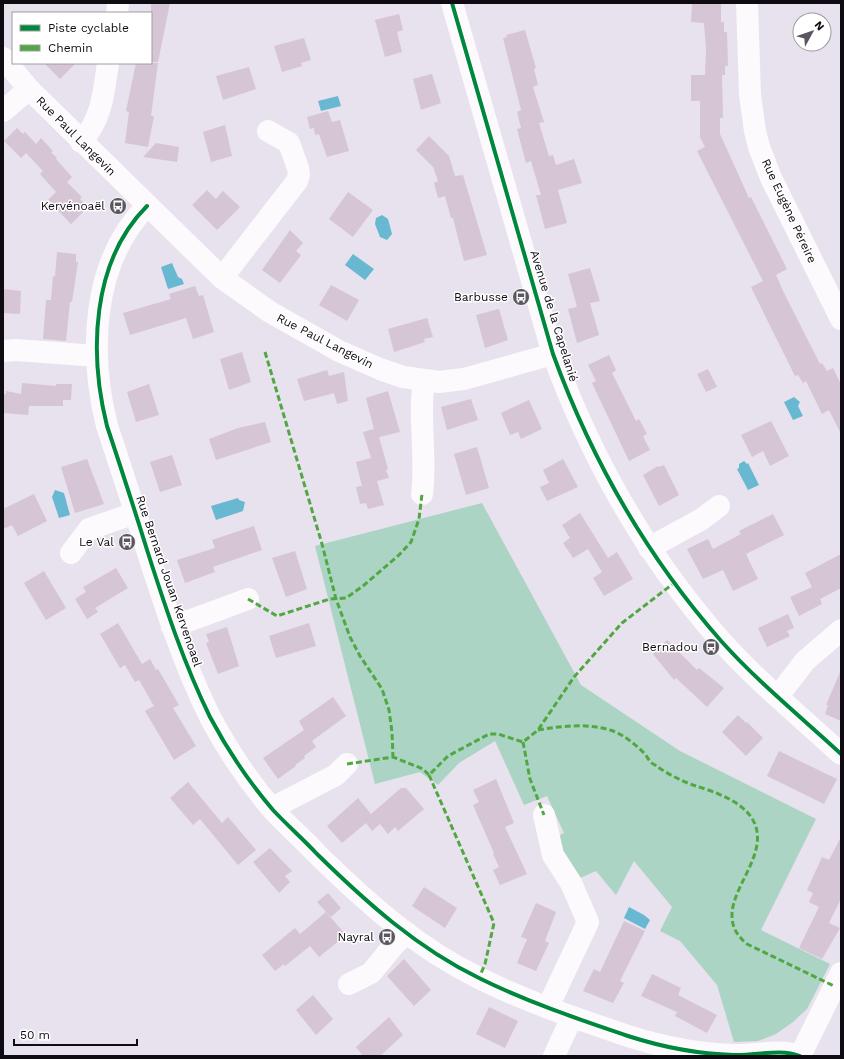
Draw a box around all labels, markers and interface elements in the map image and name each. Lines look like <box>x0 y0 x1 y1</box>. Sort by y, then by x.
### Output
legend <box>12 12 152 64</box>
north arrow <box>792 12 832 52</box>
text: N <box>812 19 827 33</box>
text: Piste cyclable <box>48 21 129 35</box>
text: Chemin <box>48 41 93 55</box>
street label: Rue Paul Langevin <box>33 93 119 179</box>
street label: Rue Eugène Péreire <box>759 157 819 265</box>
bus stop icon: Kervénoaël <box>108 196 128 216</box>
place label: Kervénoaël <box>41 199 105 213</box>
street label: Avenue de la Capelanié <box>527 249 581 384</box>
bus stop icon: Barbusse <box>511 287 531 307</box>
place label: Barbusse <box>454 290 508 304</box>
street label: Rue Paul Langevin <box>274 311 376 371</box>
street label: Rue Bernard Jouan Kervenoael <box>133 494 205 669</box>
bus stop icon: Le Val <box>117 532 137 552</box>
place label: Le Val <box>79 535 114 549</box>
bus stop icon: Bernadou <box>701 637 721 657</box>
place label: Bernadou <box>642 640 698 654</box>
bus stop icon: Nayral <box>377 927 397 947</box>
place label: Nayral <box>337 930 374 944</box>
scale bar <box>14 1021 137 1047</box>
text: 50 m <box>20 1028 50 1042</box>

